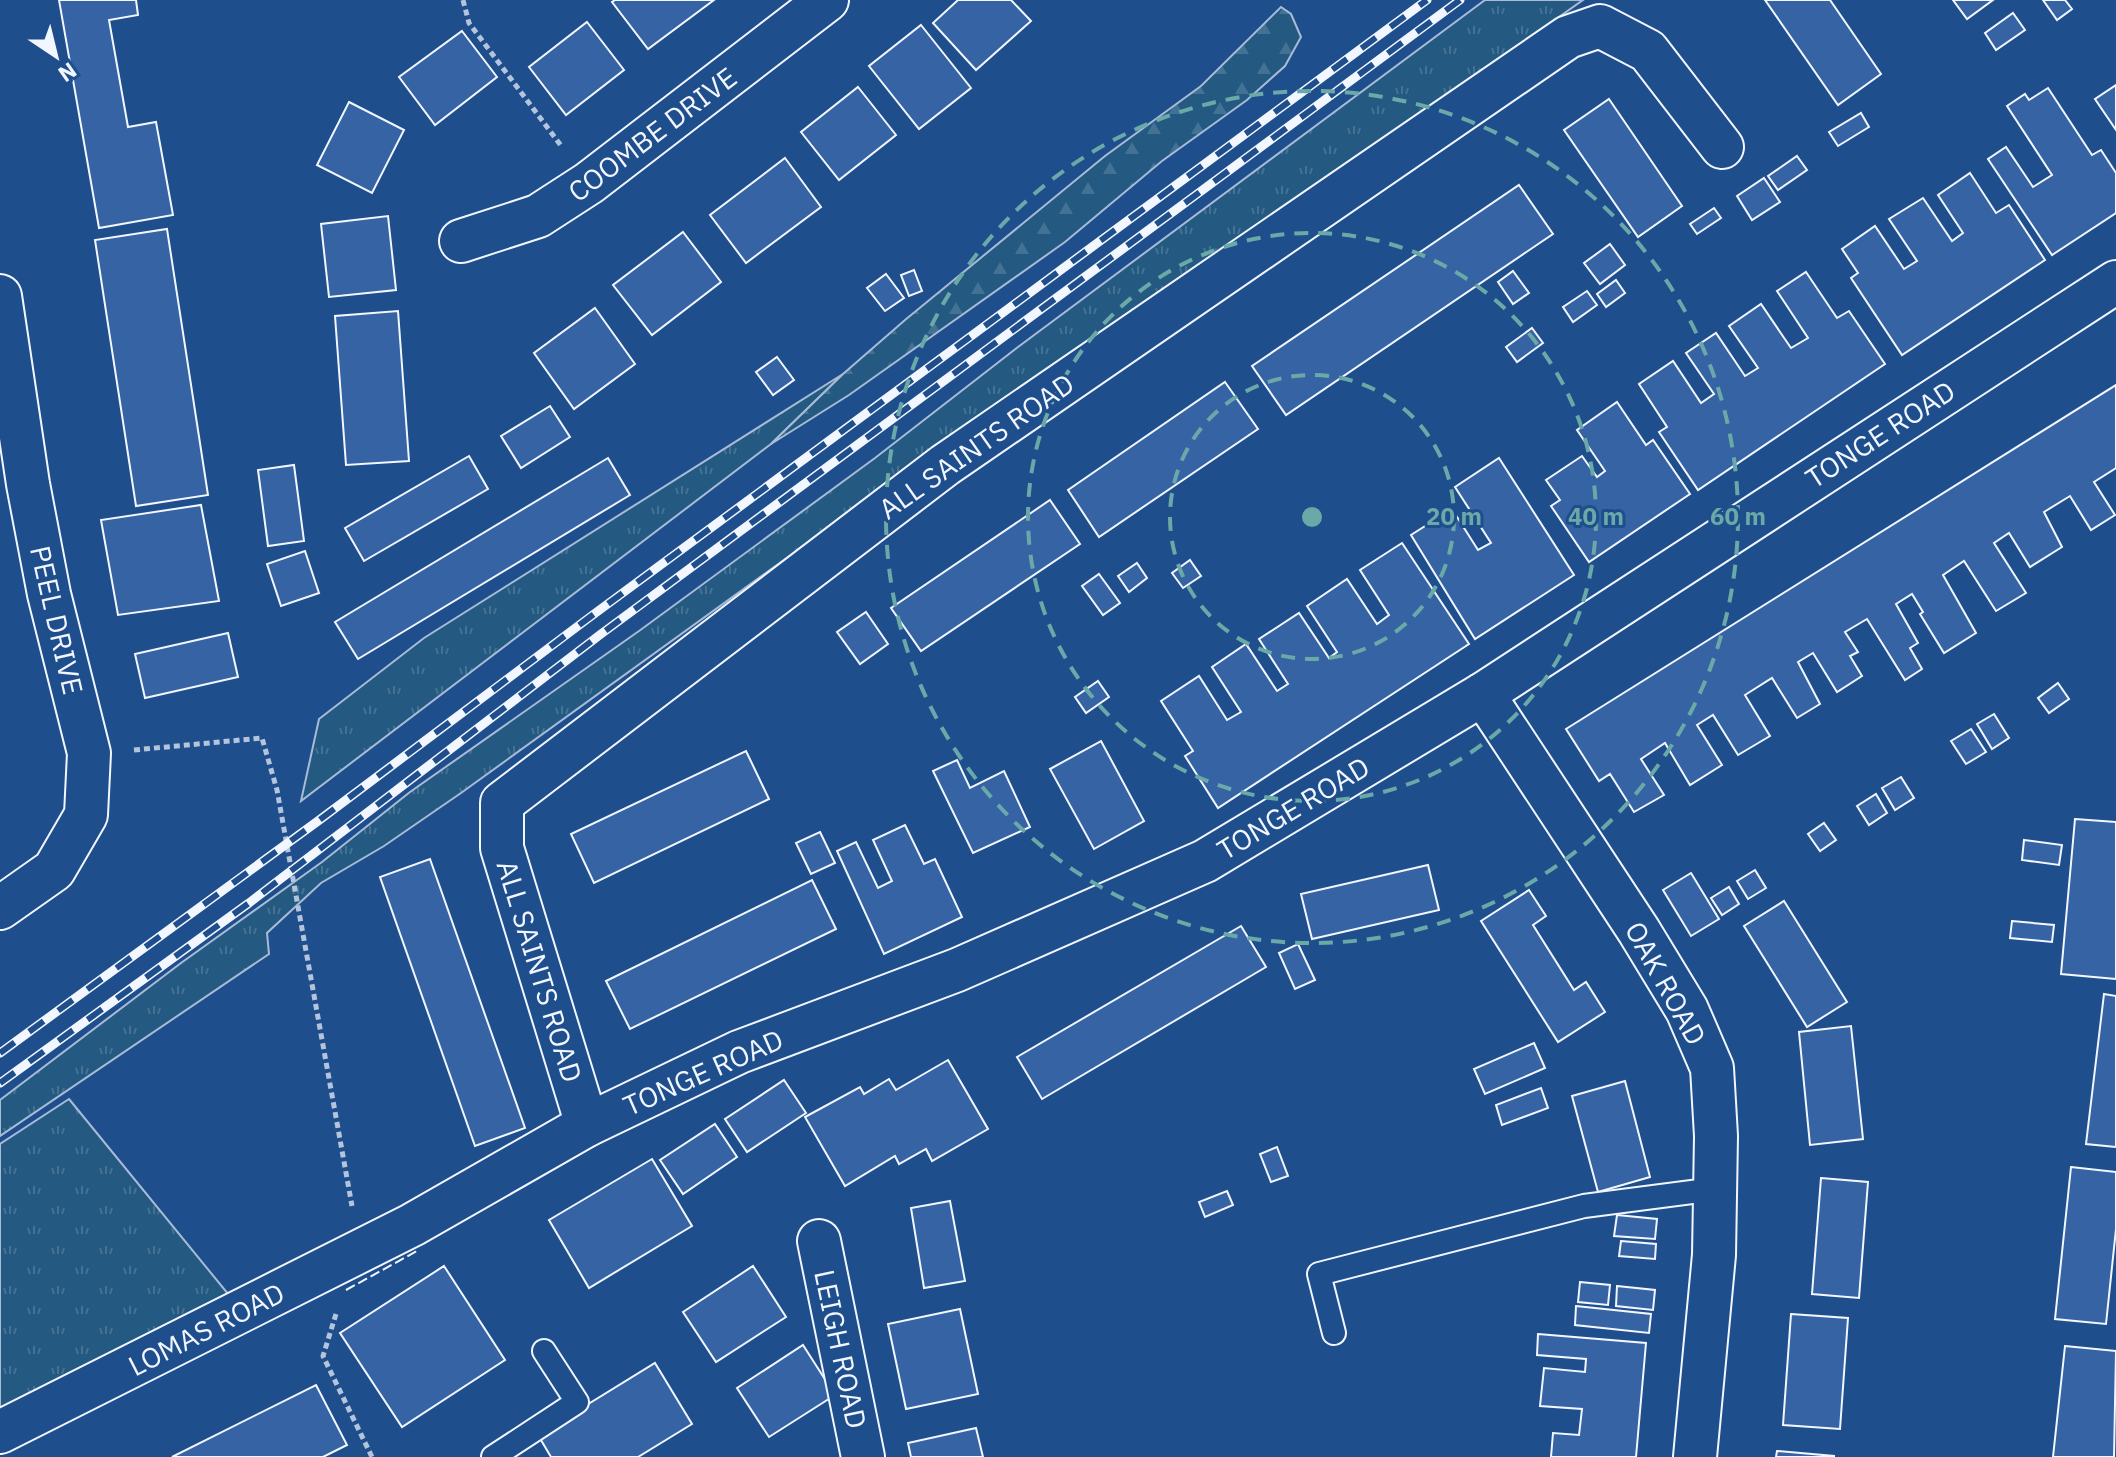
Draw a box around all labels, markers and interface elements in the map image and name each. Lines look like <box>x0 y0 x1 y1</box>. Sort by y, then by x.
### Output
north arrow <box>16 16 96 96</box>
text: N <box>53 56 83 89</box>
street label: COOMBE DRIVE <box>560 58 744 210</box>
street label: ALL SAINTS ROAD <box>871 365 1081 527</box>
street label: TONGE ROAD <box>1798 372 1962 496</box>
text: 20 m <box>1426 500 1482 532</box>
text: 40 m <box>1568 500 1624 532</box>
text: 60 m <box>1710 500 1766 532</box>
centre of rings <box>1298 503 1326 531</box>
street label: PEEL DRIVE <box>22 542 92 698</box>
street label: TONGE ROAD <box>1210 748 1376 868</box>
street label: ALL SAINTS ROAD <box>489 856 591 1086</box>
street label: OAK ROAD <box>1617 915 1715 1051</box>
street label: TONGE ROAD <box>617 1020 789 1124</box>
street label: LEIGH ROAD <box>806 1266 876 1432</box>
street label: LOMAS ROAD <box>122 1274 290 1384</box>

